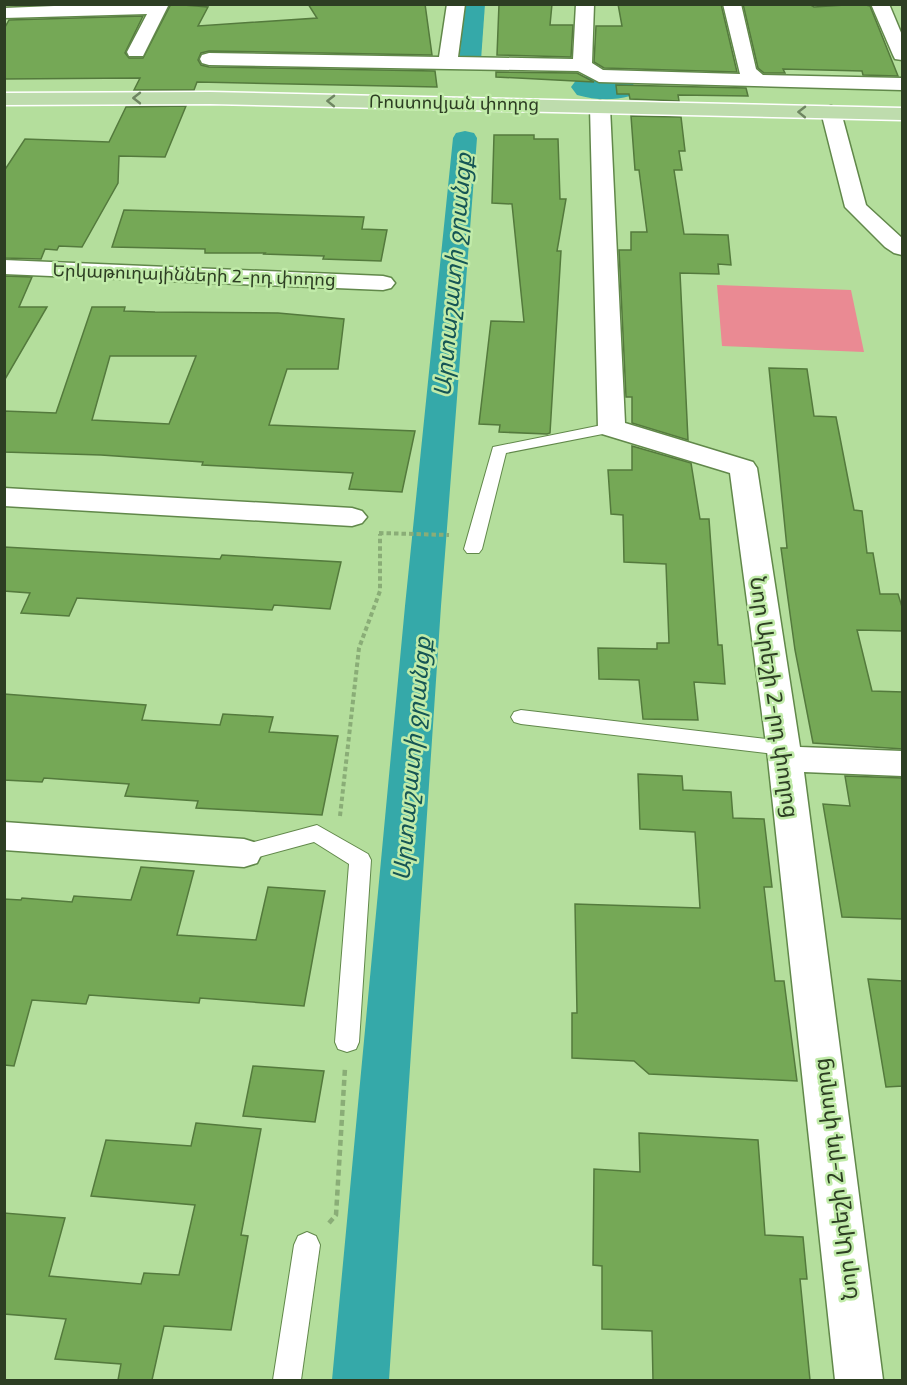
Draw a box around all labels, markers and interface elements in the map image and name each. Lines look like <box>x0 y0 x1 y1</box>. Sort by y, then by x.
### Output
street label: Ռոստովյան փողոց <box>369 90 539 114</box>
one-way arrow <box>132 92 141 104</box>
one-way arrow <box>327 94 336 107</box>
one-way arrow <box>798 105 807 118</box>
water label: Արտաշատի ջրանցք <box>426 150 478 398</box>
street label: Երկաթուղայինների 2-րդ փողոց <box>52 258 336 290</box>
street label: Նոր Արեշի 2-րդ փողոց <box>745 574 806 819</box>
water label: Արտաշատի ջրանցք <box>385 634 437 882</box>
street label: Նոր Արեշի 2-րդ փողոց <box>806 1057 863 1302</box>

